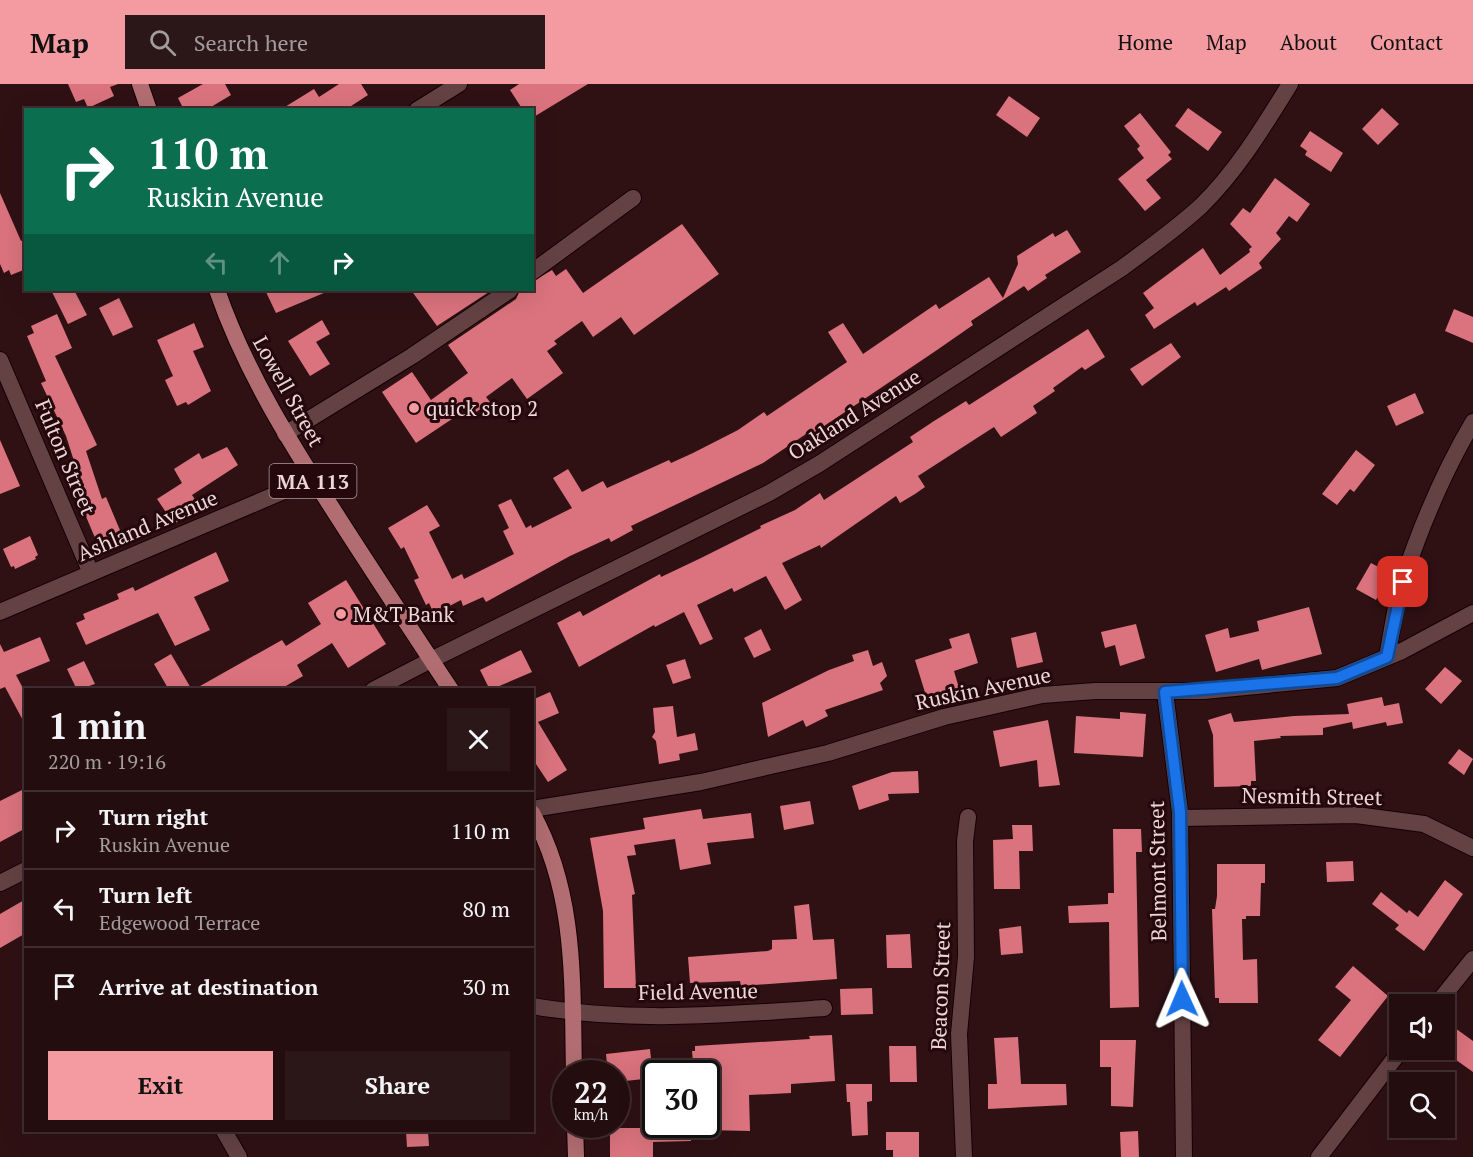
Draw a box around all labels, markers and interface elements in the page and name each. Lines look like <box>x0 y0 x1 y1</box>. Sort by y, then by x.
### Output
search box <box>125 15 545 69</box>
text: Map <box>30 24 89 61</box>
icon: search <box>146 26 179 59</box>
text: Search here <box>194 28 308 57</box>
text: Home <box>1117 28 1173 56</box>
text: Map <box>1206 28 1247 56</box>
text: About <box>1280 28 1337 56</box>
text: Contact <box>1370 28 1443 56</box>
text: 110 m <box>147 125 268 181</box>
icon: right <box>48 132 126 210</box>
text: Ruskin Avenue <box>147 179 324 215</box>
icon: left <box>200 246 233 279</box>
icon: ahead <box>263 246 296 279</box>
icon: right <box>326 246 359 279</box>
street label: Lowell Street <box>247 331 331 451</box>
street label: Oakland Avenue <box>782 362 926 466</box>
place label: quick stop 2 <box>426 394 538 422</box>
street label: Fulton Street <box>29 395 103 519</box>
marker: quick stop 2 <box>407 401 421 415</box>
road number: MA 113 <box>270 464 356 498</box>
street label: Ashland Avenue <box>72 483 222 567</box>
pin <box>1377 556 1428 607</box>
icon: arrive <box>1386 565 1419 598</box>
place label: M&T Bank <box>353 600 455 628</box>
marker: M&T Bank <box>334 607 348 621</box>
street label: Ruskin Avenue <box>913 660 1053 716</box>
text: 1 min <box>48 702 146 749</box>
button: close <box>447 708 510 771</box>
text: 220 m · 19:16 <box>48 748 166 775</box>
street label: Nesmith Street <box>1241 781 1383 811</box>
street label: Belmont Street <box>1142 800 1172 942</box>
text: Turn right <box>99 802 208 831</box>
icon: right <box>48 814 81 847</box>
text: 110 m <box>450 816 510 845</box>
text: Ruskin Avenue <box>99 831 230 858</box>
text: Turn left <box>99 880 192 909</box>
icon: left <box>48 892 81 925</box>
text: 80 m <box>462 894 510 923</box>
text: Edgewood Terrace <box>99 909 260 936</box>
street label: Beacon Street <box>924 921 956 1051</box>
position arrow <box>1150 967 1214 1031</box>
icon: arrive <box>48 970 81 1003</box>
text: Arrive at destination <box>99 972 318 1001</box>
text: 30 m <box>462 972 510 1001</box>
street label: Field Avenue <box>638 976 758 1006</box>
map controls <box>1389 994 1455 1138</box>
button: sound <box>1389 994 1455 1060</box>
button: Exit <box>48 1051 273 1120</box>
button: Share <box>285 1051 510 1120</box>
speed limit sign: 30 <box>642 1060 720 1138</box>
text: 22 <box>574 1072 608 1112</box>
button: search <box>1389 1072 1455 1138</box>
text: km/h <box>574 1104 608 1124</box>

